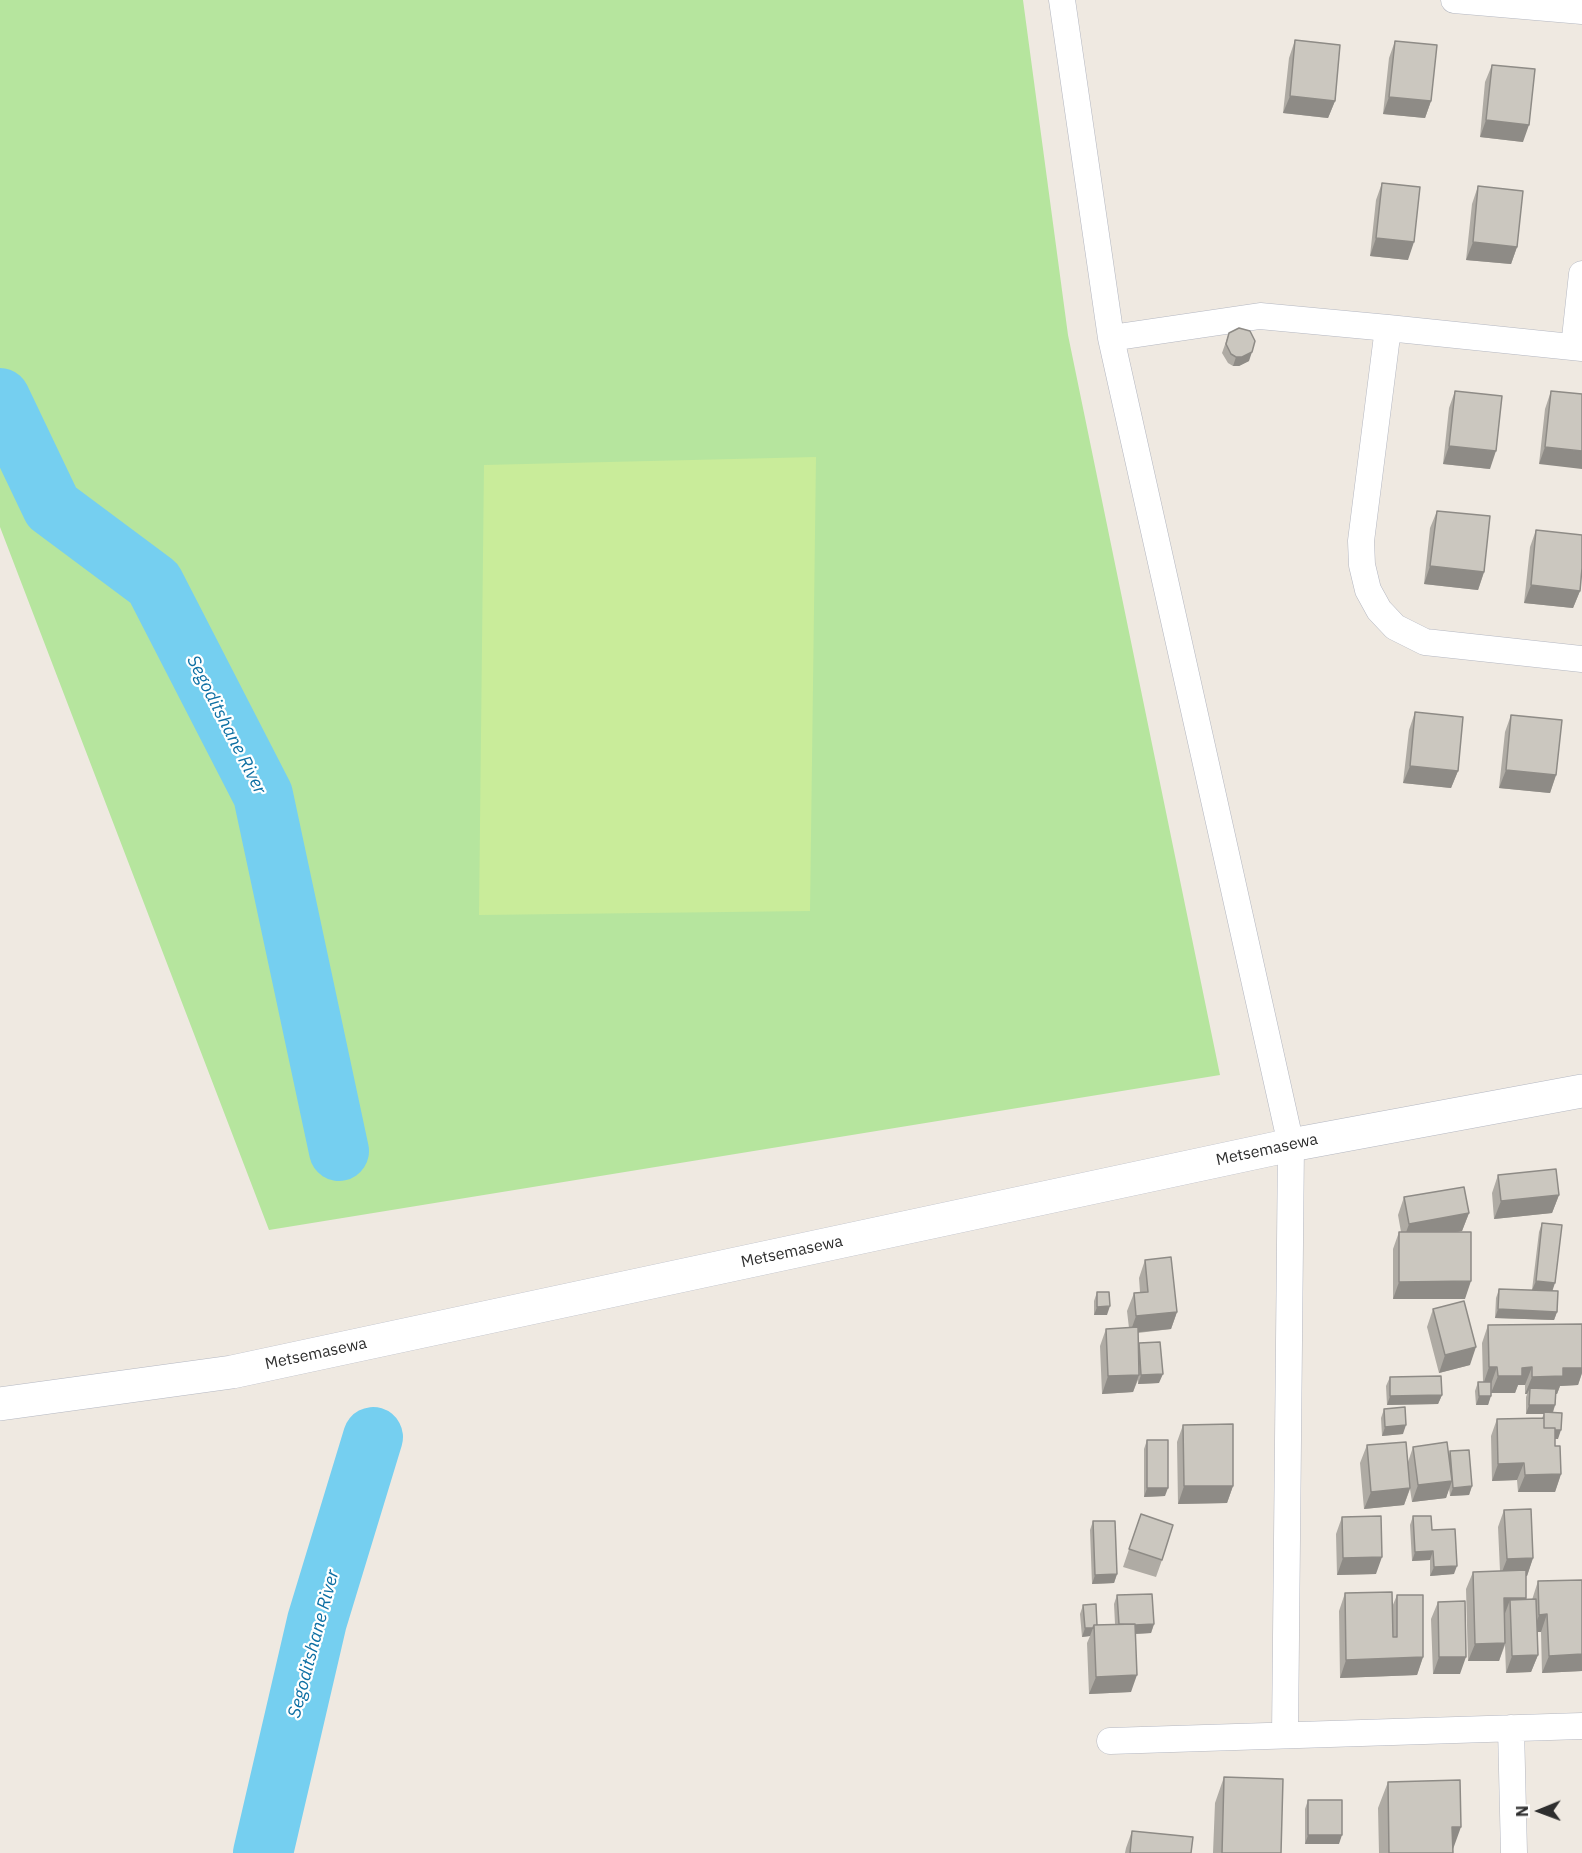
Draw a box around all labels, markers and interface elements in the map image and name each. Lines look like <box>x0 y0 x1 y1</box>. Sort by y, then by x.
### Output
water label: Segoditshane River <box>182 652 270 798</box>
street label: Metsemasewa <box>1214 1130 1320 1170</box>
street label: Metsemasewa <box>739 1232 845 1272</box>
street label: Metsemasewa <box>263 1334 369 1374</box>
water label: Segoditshane River <box>284 1567 344 1721</box>
north arrow <box>1510 1781 1570 1841</box>
text: N <box>1512 1805 1532 1817</box>

